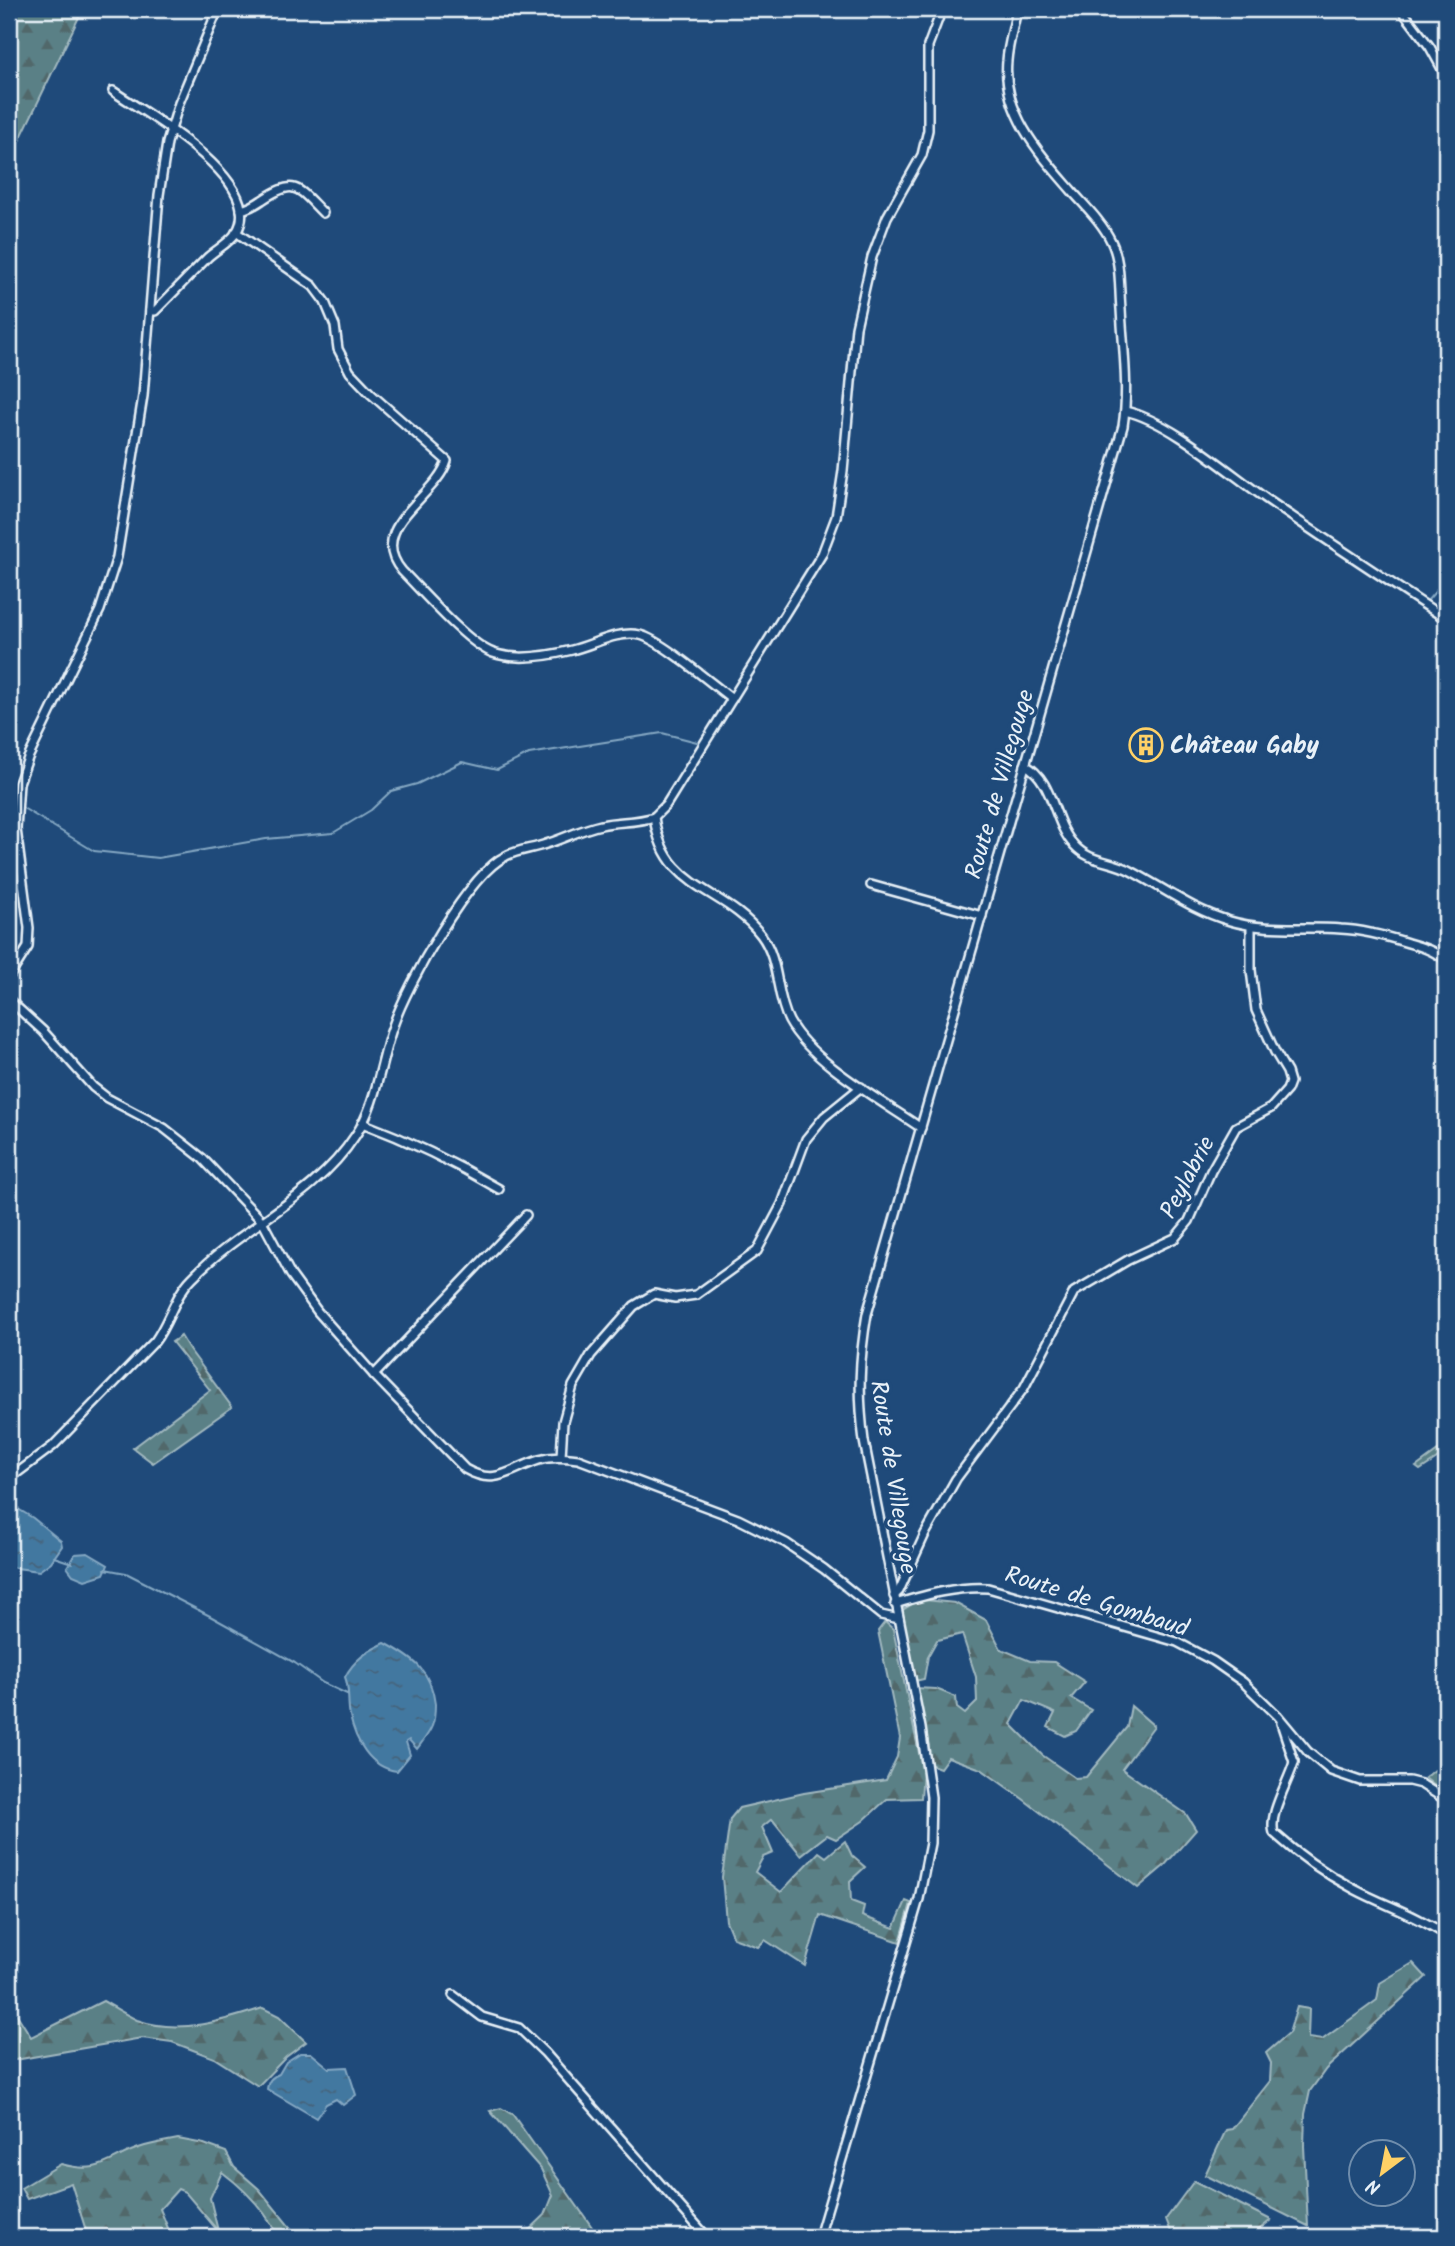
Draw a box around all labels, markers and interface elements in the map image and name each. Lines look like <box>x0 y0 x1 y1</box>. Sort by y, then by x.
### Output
street label: Route de Villegouge <box>955 685 1046 884</box>
building icon: Château Gaby <box>1127 726 1165 764</box>
place label: Château Gaby <box>1170 727 1320 766</box>
street label: Peylabrie <box>1150 1129 1227 1226</box>
street label: Route de Villegouge <box>858 1378 927 1577</box>
street label: Route de Gombaud <box>1000 1556 1194 1649</box>
north arrow <box>1346 2138 1416 2208</box>
text: N <box>1361 2170 1387 2202</box>

